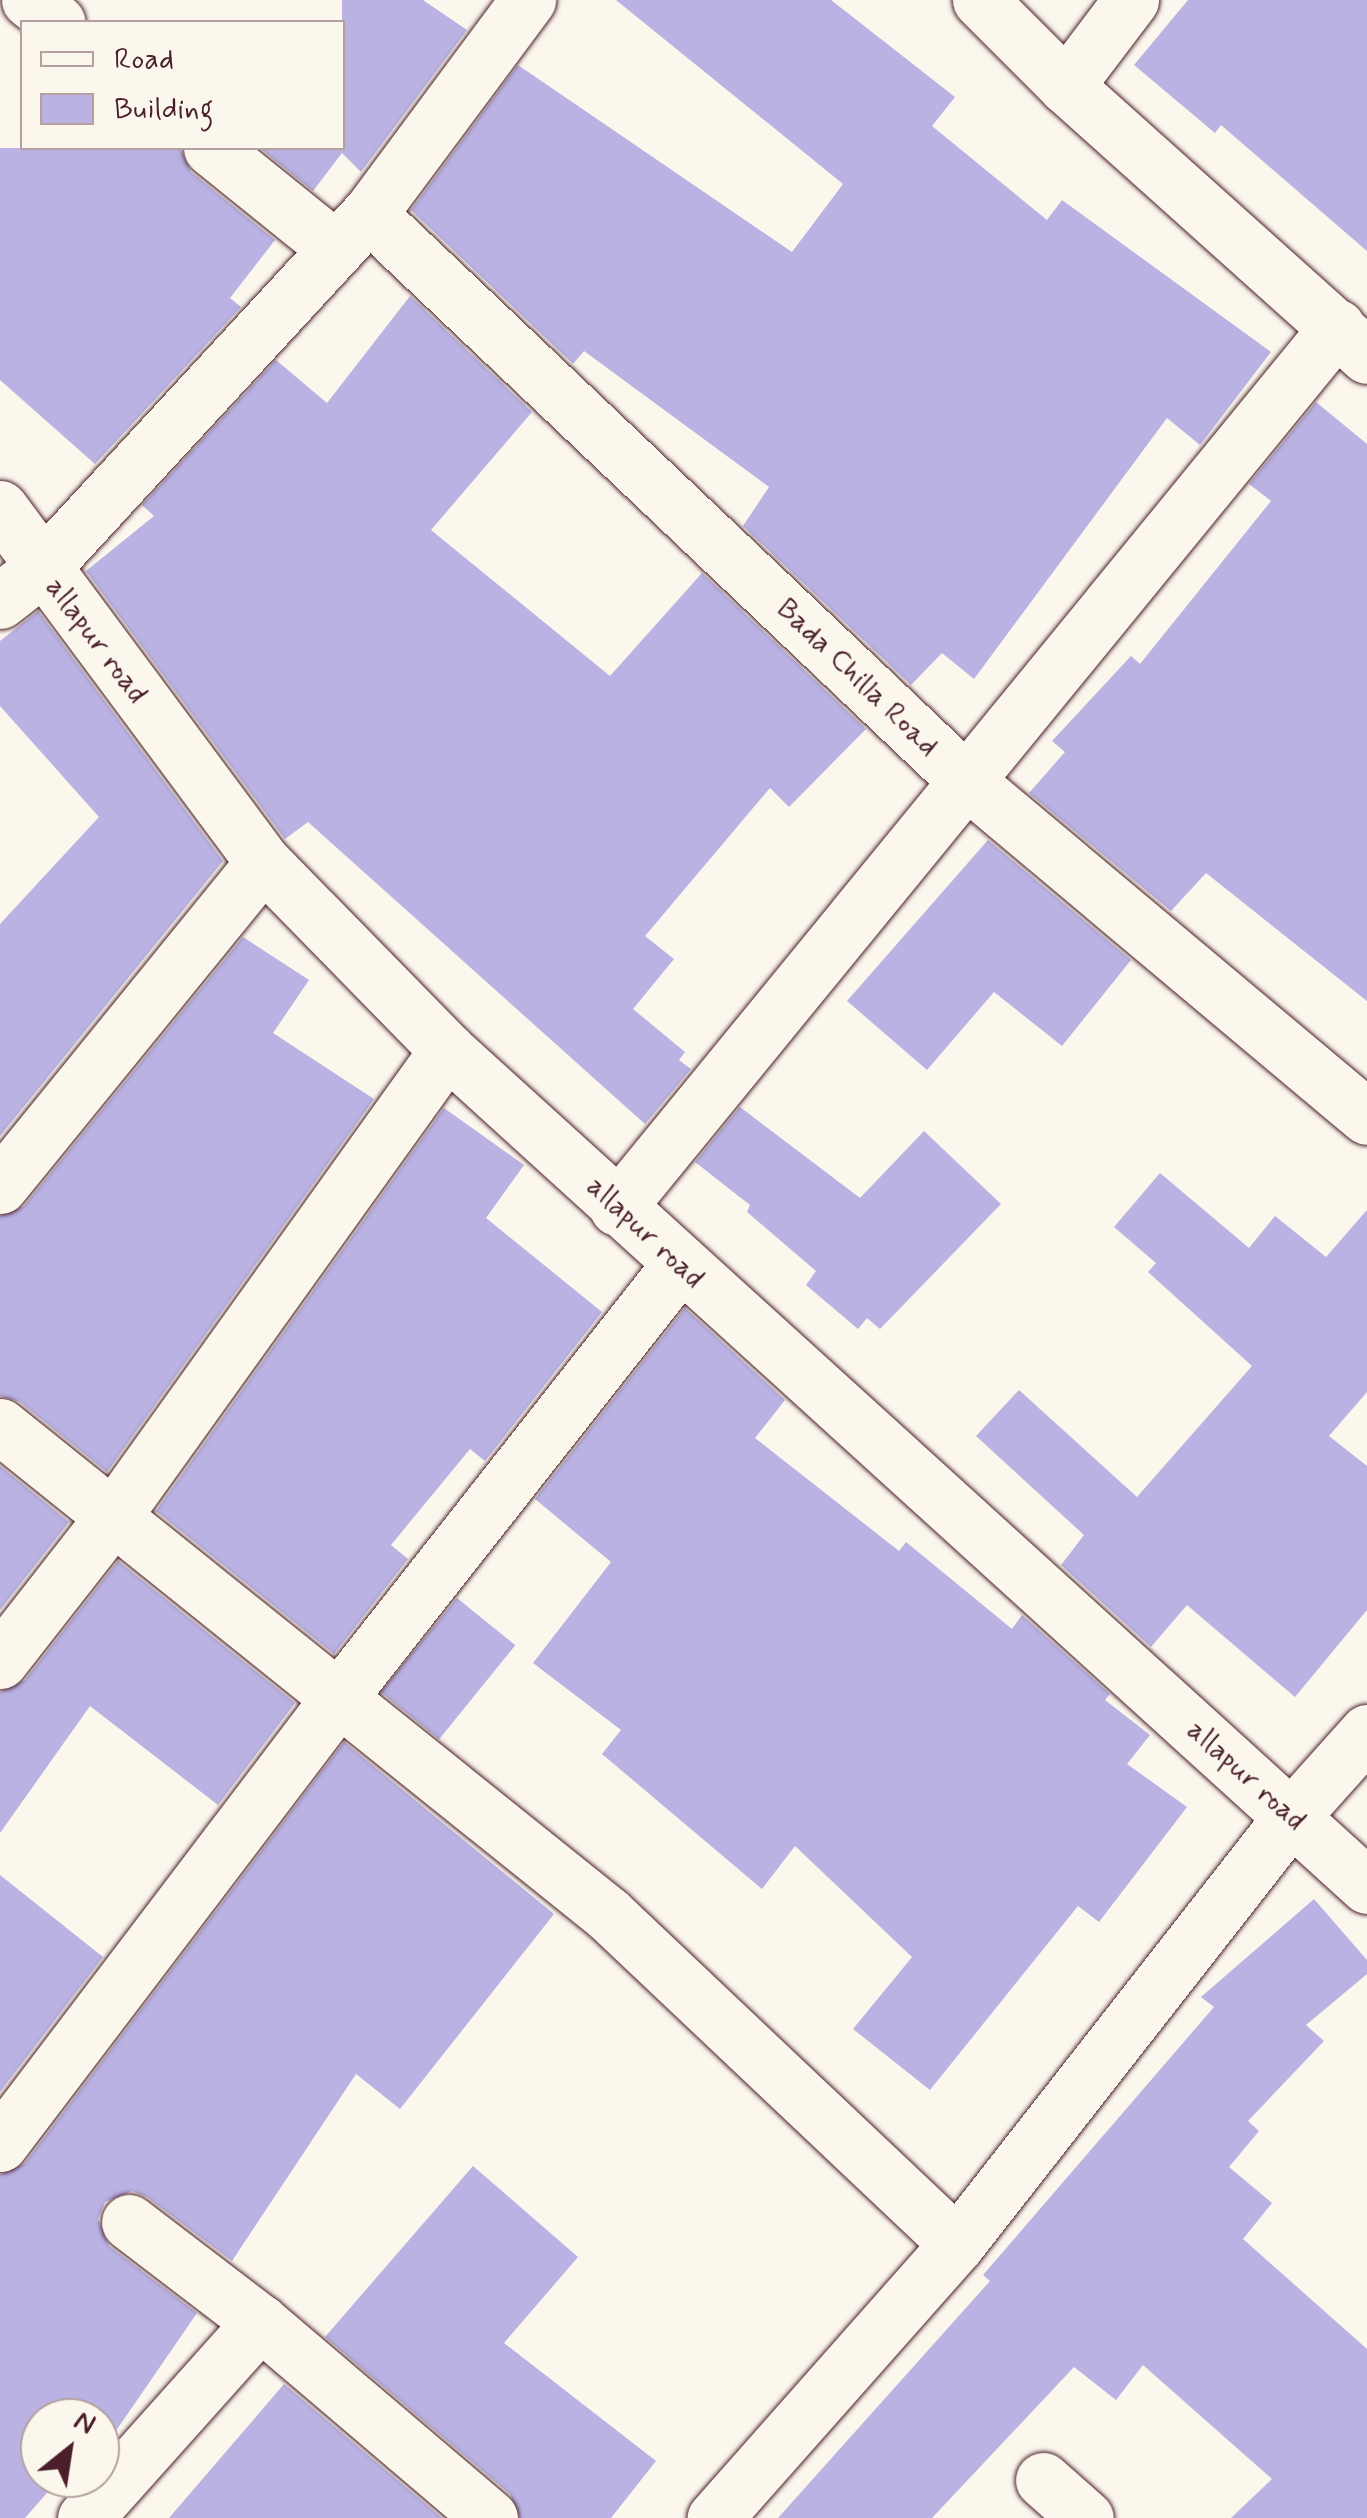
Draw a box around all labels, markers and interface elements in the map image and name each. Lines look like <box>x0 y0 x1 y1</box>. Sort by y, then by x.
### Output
legend <box>20 20 345 150</box>
text: Road <box>114 40 174 79</box>
text: Building <box>114 90 213 129</box>
street label: allapur road <box>37 571 155 711</box>
street label: Bada Chilla Road <box>768 591 946 765</box>
street label: allapur road <box>579 1169 711 1297</box>
street label: allapur road <box>1179 1713 1313 1839</box>
north arrow <box>20 2398 120 2498</box>
text: N <box>67 2403 102 2444</box>

